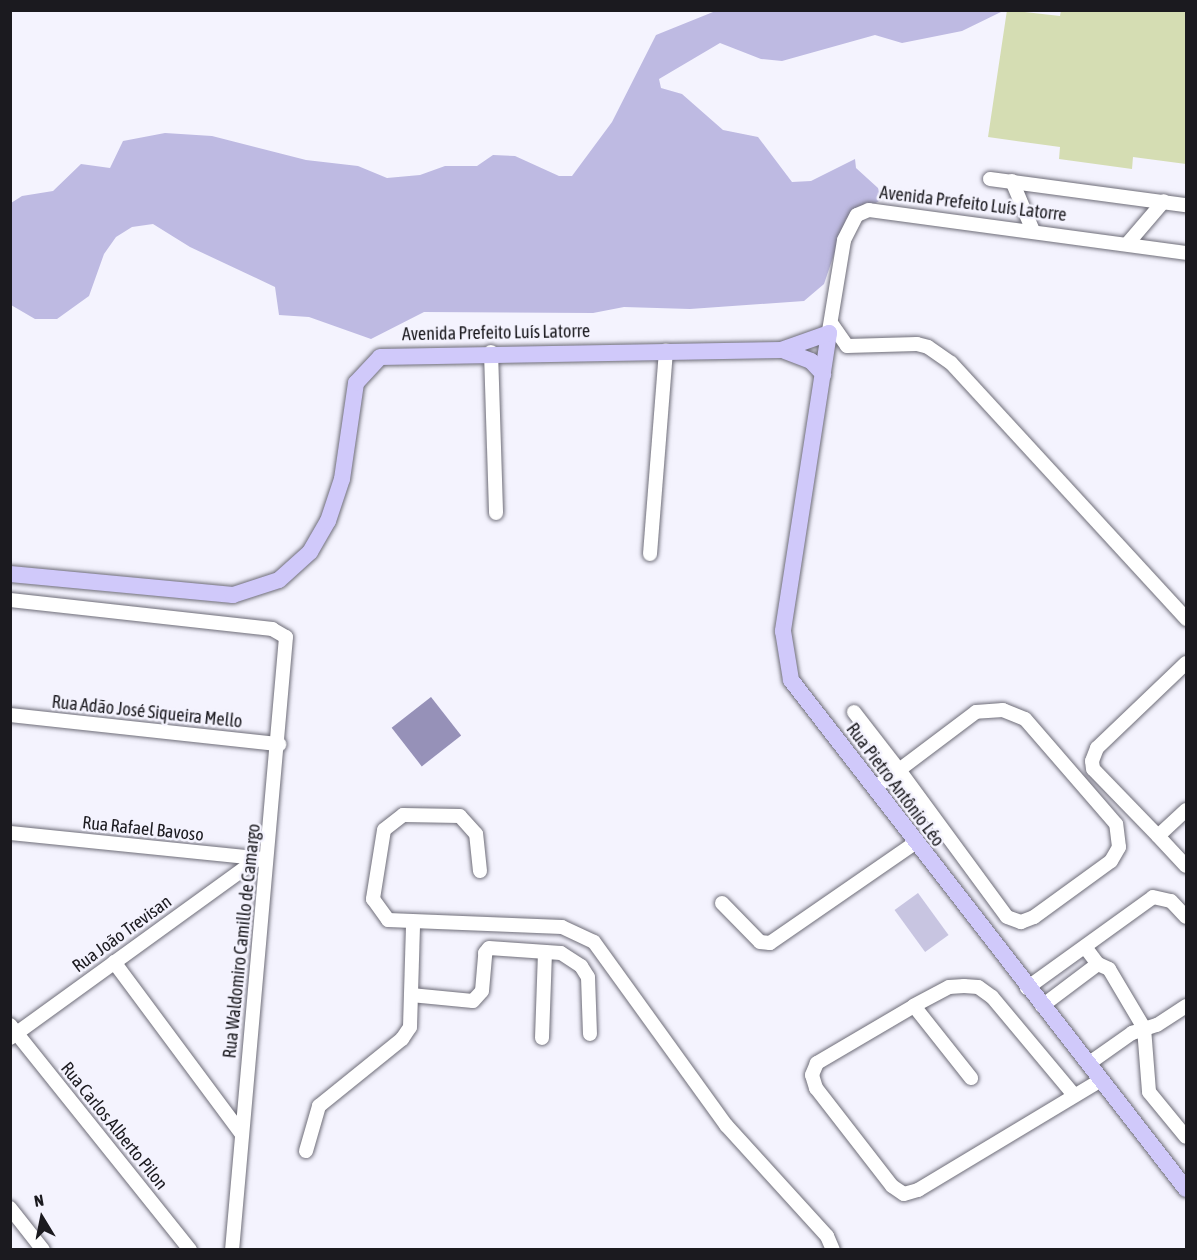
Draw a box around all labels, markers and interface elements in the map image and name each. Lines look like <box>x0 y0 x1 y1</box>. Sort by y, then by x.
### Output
street label: Avenida Prefeito Luís Latorre <box>878 182 1068 226</box>
street label: Avenida Prefeito Luís Latorre <box>402 321 590 345</box>
street label: Rua Adão José Siqueira Mello <box>51 691 243 733</box>
street label: Rua Pietro Antônio Léo <box>842 719 948 851</box>
street label: Rua Rafael Bavoso <box>81 812 205 846</box>
street label: Rua Waldomiro Camillo de Camargo <box>219 823 265 1059</box>
street label: Rua João Trevisan <box>68 891 176 977</box>
street label: Rua Carlos Alberto Pilon <box>56 1058 172 1194</box>
north arrow <box>12 1188 72 1248</box>
text: N <box>33 1191 45 1210</box>

